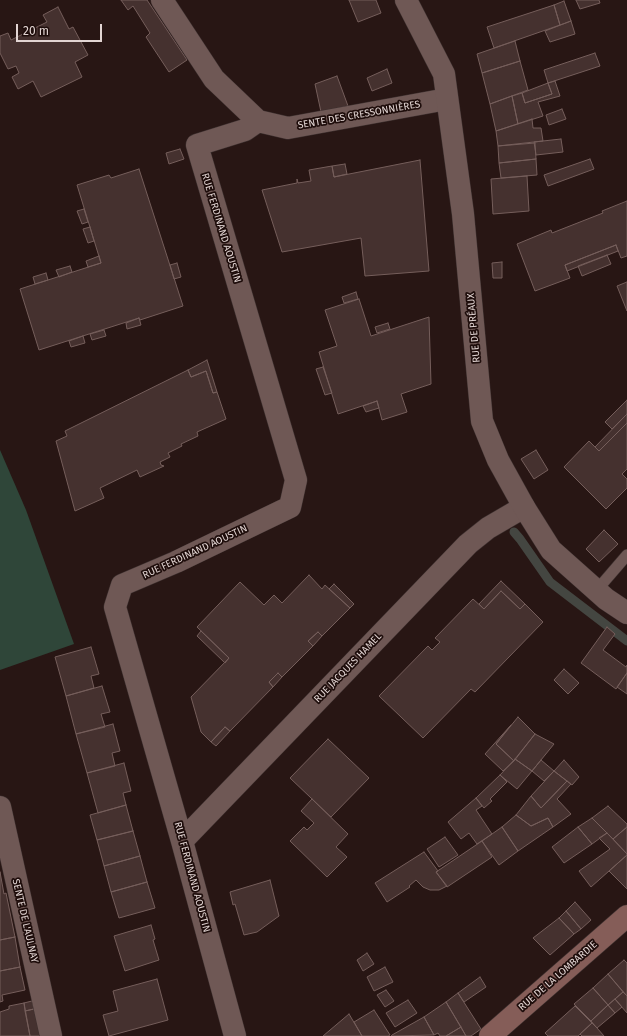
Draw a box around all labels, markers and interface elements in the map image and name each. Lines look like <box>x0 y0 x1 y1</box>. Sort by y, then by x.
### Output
scale bar <box>18 16 104 42</box>
text: 20 m <box>23 24 49 38</box>
street label: SENTE DES CRESSONNIÈRES <box>297 98 421 132</box>
street label: RUE FERDINAND AOUSTIN <box>199 172 243 284</box>
street label: RUE DE PRÉAUX <box>465 293 483 363</box>
street label: RUE FERDINAND AOUSTIN <box>141 522 249 582</box>
street label: RUE JACQUES HAMEL <box>312 631 384 705</box>
street label: RUE FERDINAND AOUSTIN <box>171 820 213 934</box>
street label: SENTE DE L'AULNAY <box>9 878 41 964</box>
street label: RUE DE LA LOMBARDIE <box>516 939 600 1013</box>

